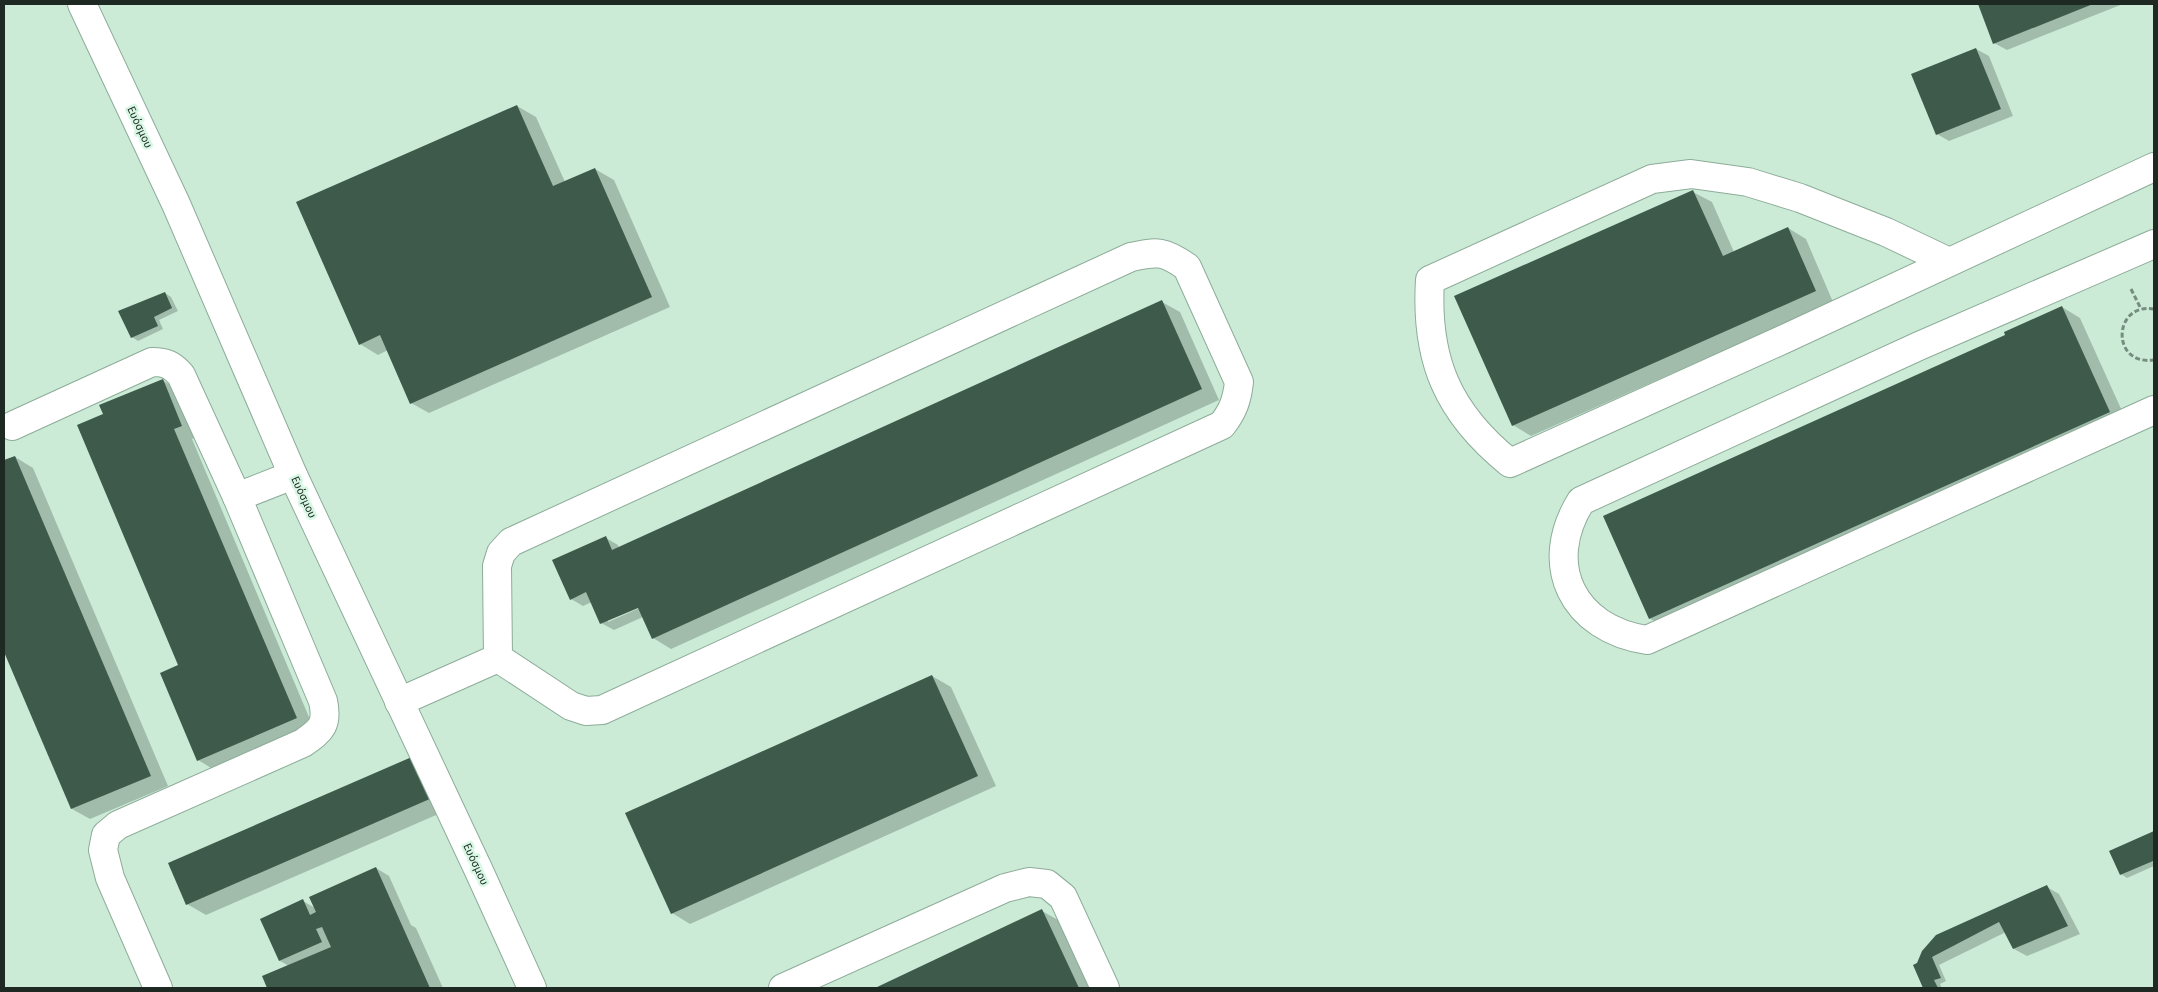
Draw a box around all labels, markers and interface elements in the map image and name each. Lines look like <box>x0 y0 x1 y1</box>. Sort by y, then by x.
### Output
street label: Ευόσμου <box>122 103 157 151</box>
street label: Ευόσμου <box>286 473 321 521</box>
street label: Ευόσμου <box>458 840 493 888</box>

